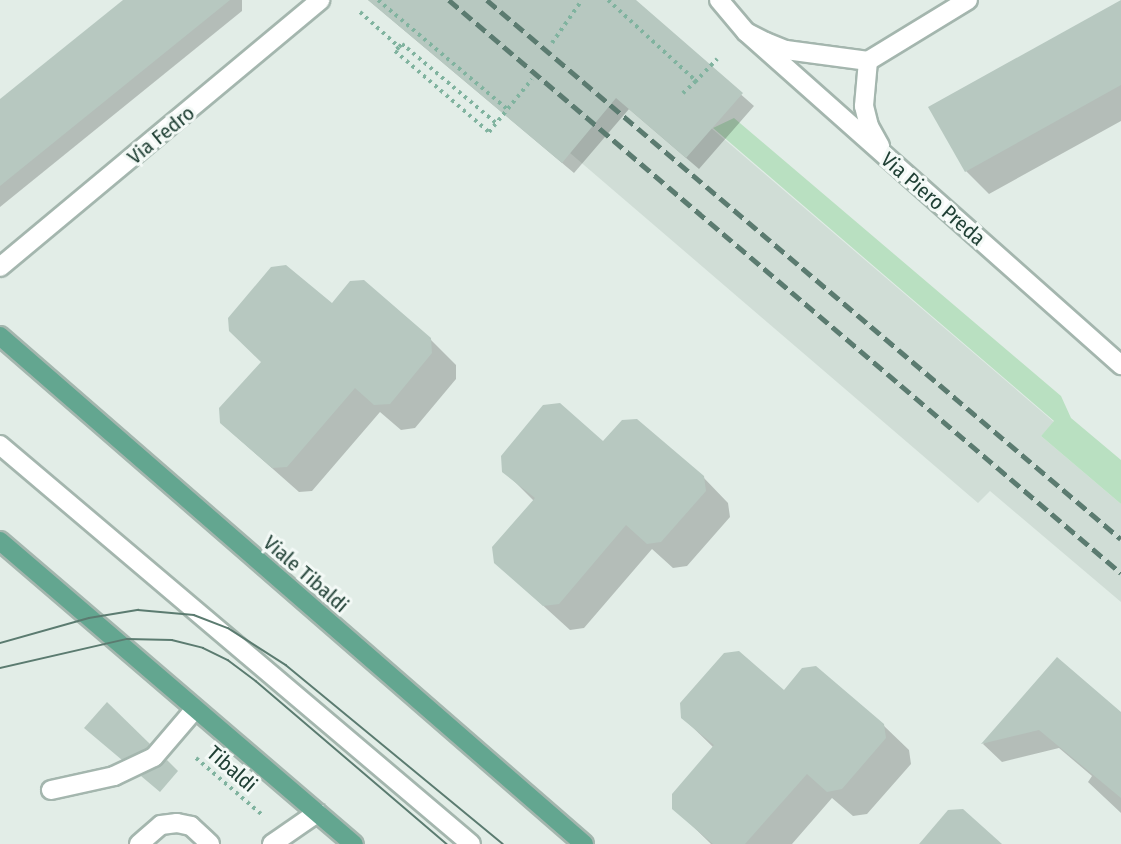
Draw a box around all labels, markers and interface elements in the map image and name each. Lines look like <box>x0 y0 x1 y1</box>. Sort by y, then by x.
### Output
street label: Via Fedro <box>122 100 200 170</box>
street label: Via Piero Preda <box>876 147 990 251</box>
street label: Viale Tibaldi <box>258 530 354 618</box>
street label: Tibaldi <box>202 740 262 798</box>

